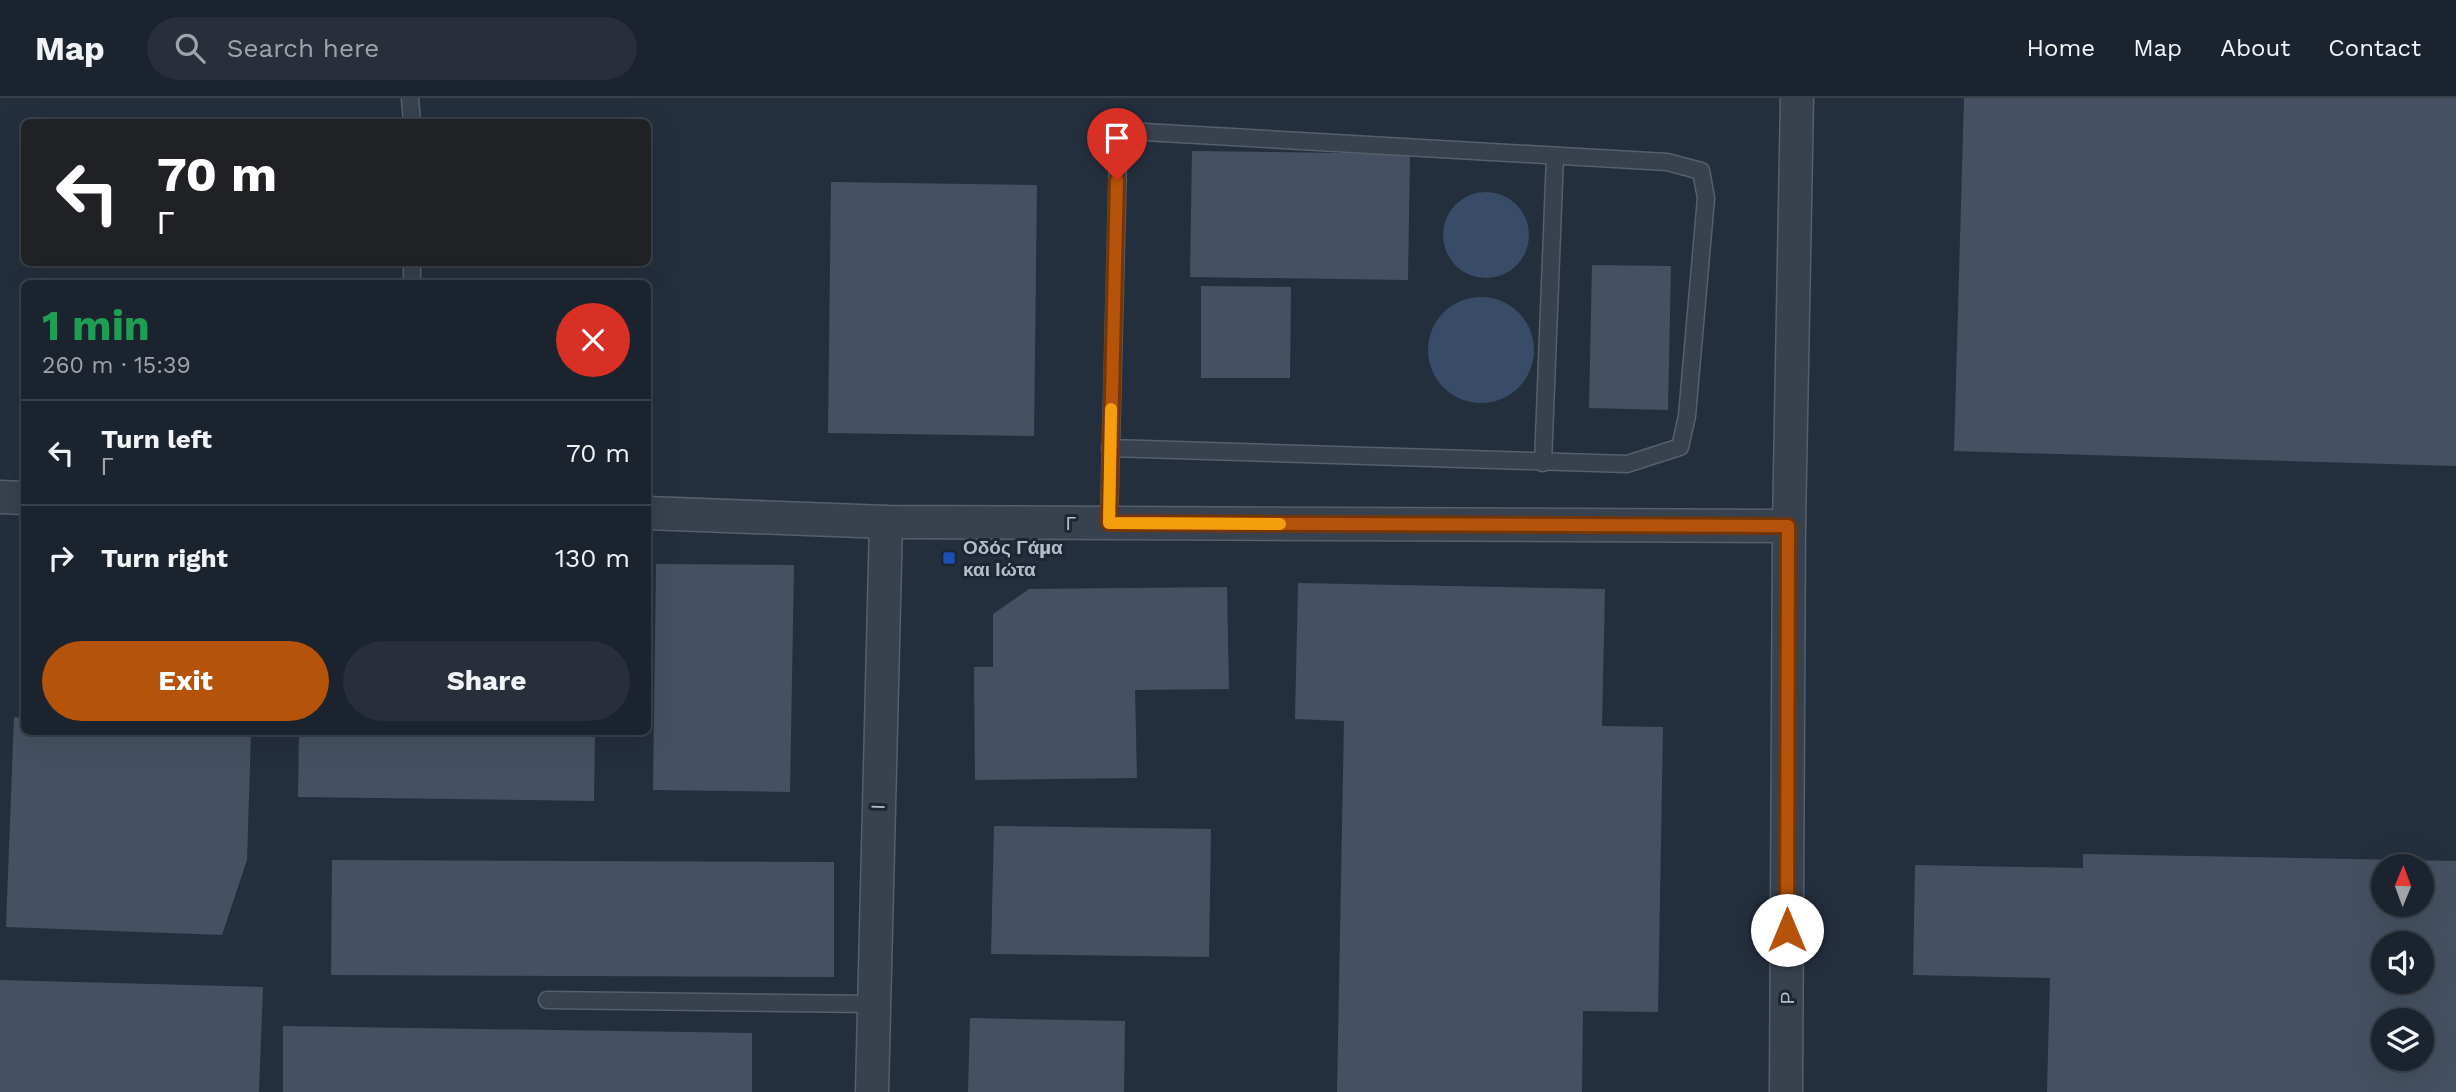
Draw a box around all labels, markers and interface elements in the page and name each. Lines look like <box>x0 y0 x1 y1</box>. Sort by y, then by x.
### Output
search box <box>147 17 637 80</box>
text: Map <box>35 29 105 68</box>
icon: search <box>171 29 209 67</box>
text: Search here <box>227 33 379 63</box>
text: Home <box>2027 34 2095 62</box>
text: Map <box>2133 34 2182 62</box>
text: About <box>2220 34 2290 62</box>
text: Contact <box>2328 34 2421 62</box>
pin <box>1087 108 1147 180</box>
icon: arrive <box>1098 119 1136 157</box>
text: 70 m <box>157 145 277 203</box>
icon: left <box>42 147 133 238</box>
text: Γ <box>157 204 175 242</box>
text: 1 min <box>42 301 150 350</box>
button: close <box>556 303 630 377</box>
text: 260 m · 15:39 <box>42 352 191 379</box>
text: Turn left <box>101 424 212 454</box>
icon: left <box>42 434 80 472</box>
text: 70 m <box>566 438 630 468</box>
text: Γ <box>101 454 114 481</box>
street label: Γ <box>1066 512 1076 535</box>
place label: Οδός Γάμα και Ιώτα <box>963 536 1063 581</box>
icon: right <box>42 539 80 577</box>
text: Turn right <box>101 543 228 573</box>
text: 130 m <box>555 543 630 573</box>
marker: Οδός Γάμα και Ιώτα <box>941 550 957 566</box>
button: Exit <box>42 641 329 721</box>
button: Share <box>343 641 630 721</box>
street label: Ι <box>866 804 890 810</box>
north arrow <box>2371 854 2434 917</box>
map controls <box>2371 854 2434 1071</box>
position arrow <box>1750 893 1824 967</box>
button: sound <box>2371 931 2434 994</box>
street label: Ρ <box>1776 992 1799 1004</box>
button: layers <box>2371 1008 2434 1071</box>

